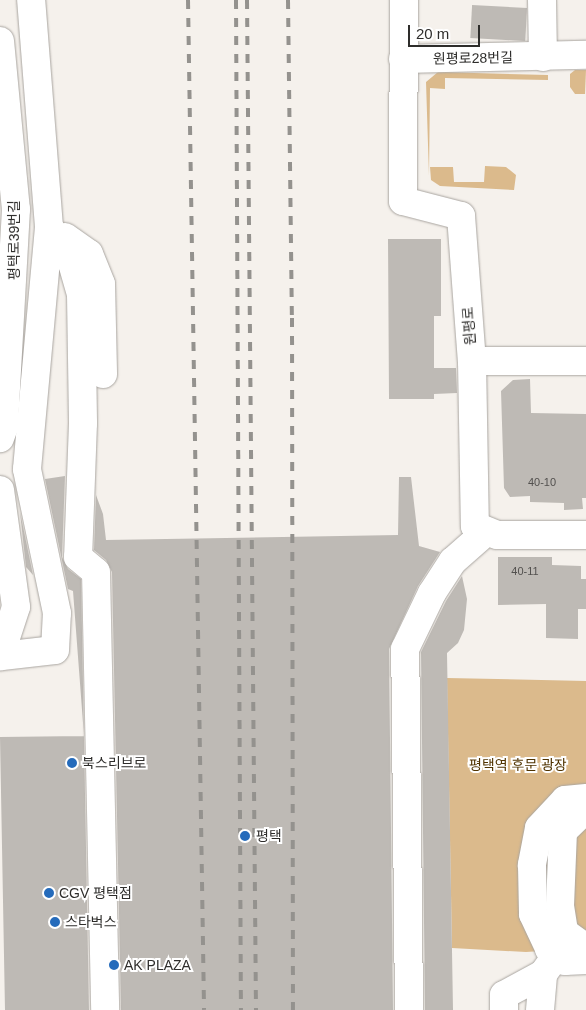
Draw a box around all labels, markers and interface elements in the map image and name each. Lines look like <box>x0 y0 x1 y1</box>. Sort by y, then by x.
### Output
scale bar <box>411 15 484 47</box>
text: 20 m <box>416 25 449 42</box>
street label: 원평로28번길 <box>433 49 513 67</box>
street label: 평택로39번길 <box>6 200 22 280</box>
street label: 원평로 <box>459 306 479 346</box>
house number: 40-10 <box>528 475 556 489</box>
house number: 40-11 <box>511 564 539 578</box>
place label: 북스리브로 <box>82 755 146 771</box>
marker: 북스리브로 <box>66 757 78 769</box>
park label: 평택역 후문 광장 <box>469 757 567 773</box>
place label: 평택 <box>256 828 282 844</box>
marker: 평택 <box>238 829 252 843</box>
place label: CGV 평택점 <box>59 885 132 901</box>
marker: CGV 평택점 <box>43 887 55 899</box>
place label: 스타벅스 <box>65 914 117 930</box>
marker: 스타벅스 <box>49 916 61 928</box>
place label: AK PLAZA <box>124 957 191 973</box>
marker: AK PLAZA <box>108 959 120 971</box>

